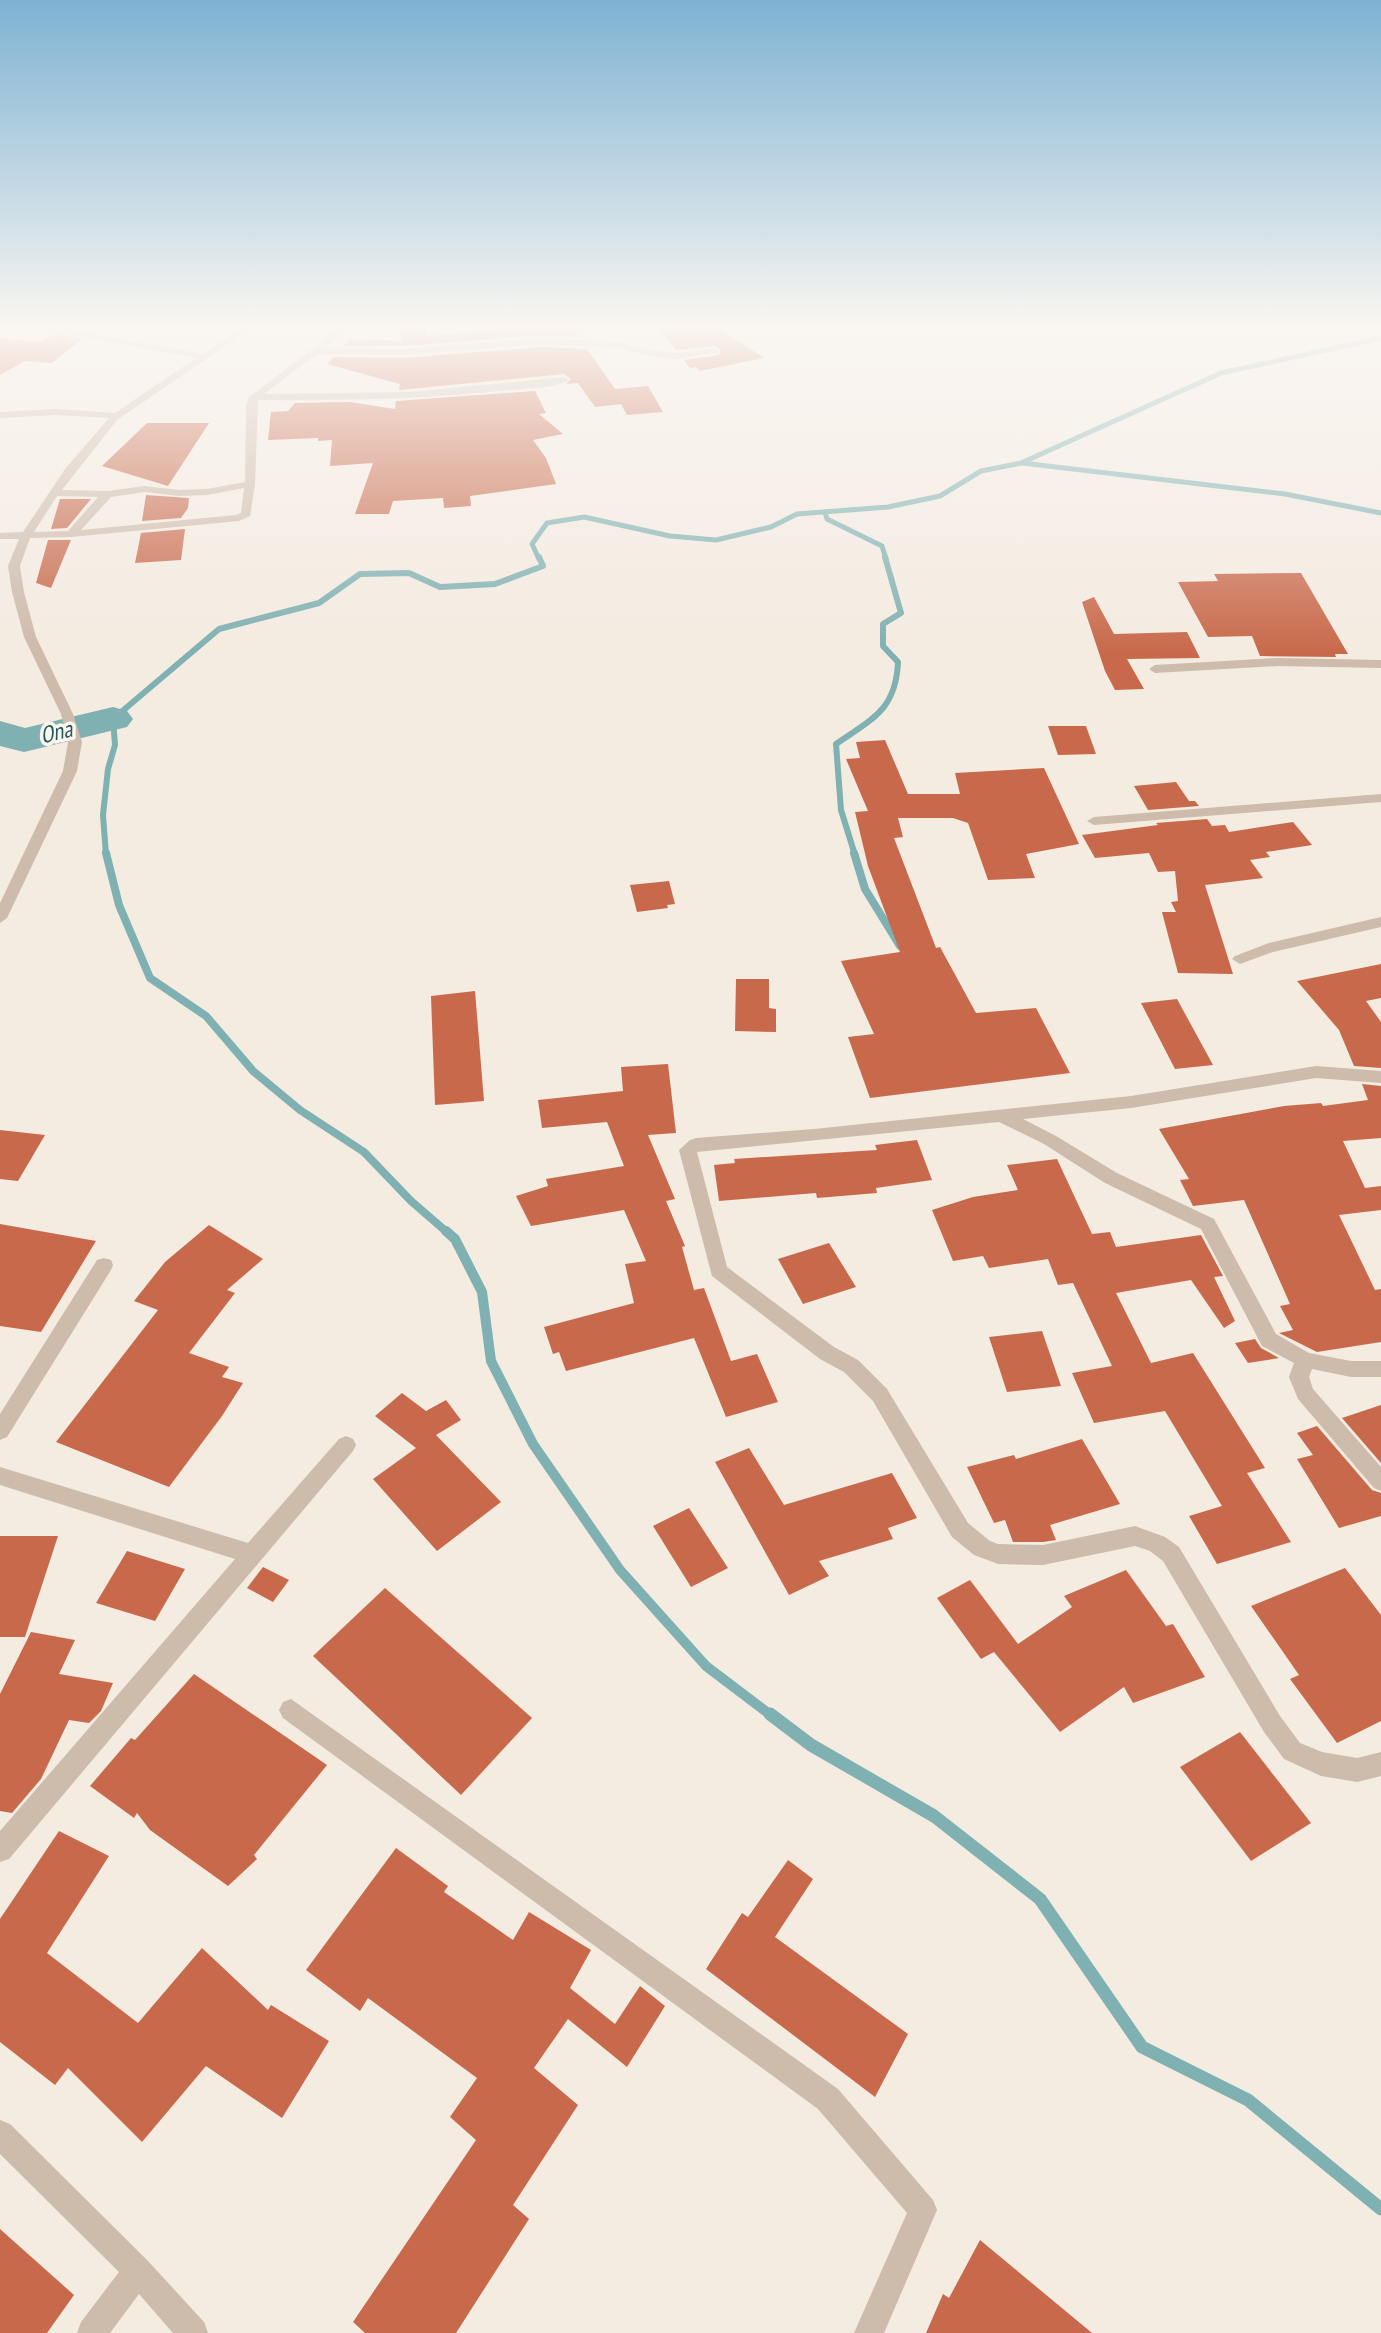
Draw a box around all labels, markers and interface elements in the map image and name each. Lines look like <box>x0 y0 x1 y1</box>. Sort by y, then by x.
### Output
water label: Ona <box>37 713 76 749</box>

